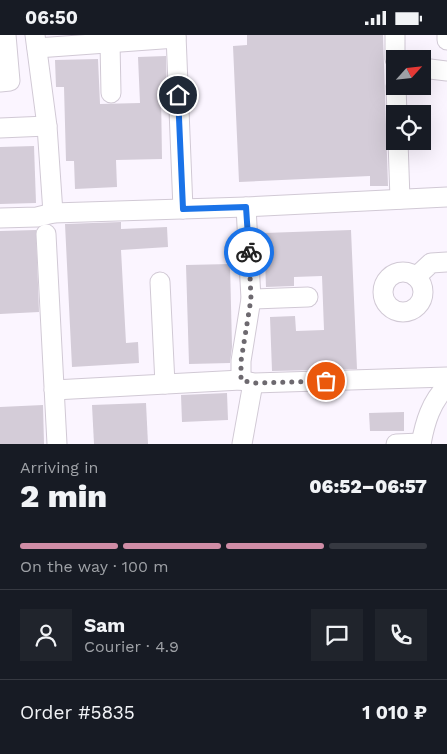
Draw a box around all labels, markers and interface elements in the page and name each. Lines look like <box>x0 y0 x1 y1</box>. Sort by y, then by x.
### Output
text: 06:50 <box>25 6 78 29</box>
north arrow <box>386 50 431 95</box>
map controls <box>386 50 431 150</box>
pin <box>157 74 199 116</box>
icon: home <box>164 81 192 109</box>
button: locate <box>386 105 431 150</box>
courier <box>224 227 274 277</box>
icon: bike <box>235 238 263 266</box>
pin <box>305 360 347 402</box>
icon: bag <box>312 367 340 395</box>
text: Arriving in <box>20 458 98 477</box>
text: 06:52–06:57 <box>309 475 427 498</box>
text: 2 min <box>20 477 107 515</box>
text: On the way · 100 m <box>20 557 169 576</box>
button: person <box>20 609 72 661</box>
button: chat <box>311 609 363 661</box>
button: phone <box>375 609 427 661</box>
text: Sam <box>84 614 125 637</box>
text: Courier · 4.9 <box>84 637 179 656</box>
text: Order #5835 <box>20 701 135 724</box>
text: 1 010 ₽ <box>362 701 427 724</box>

